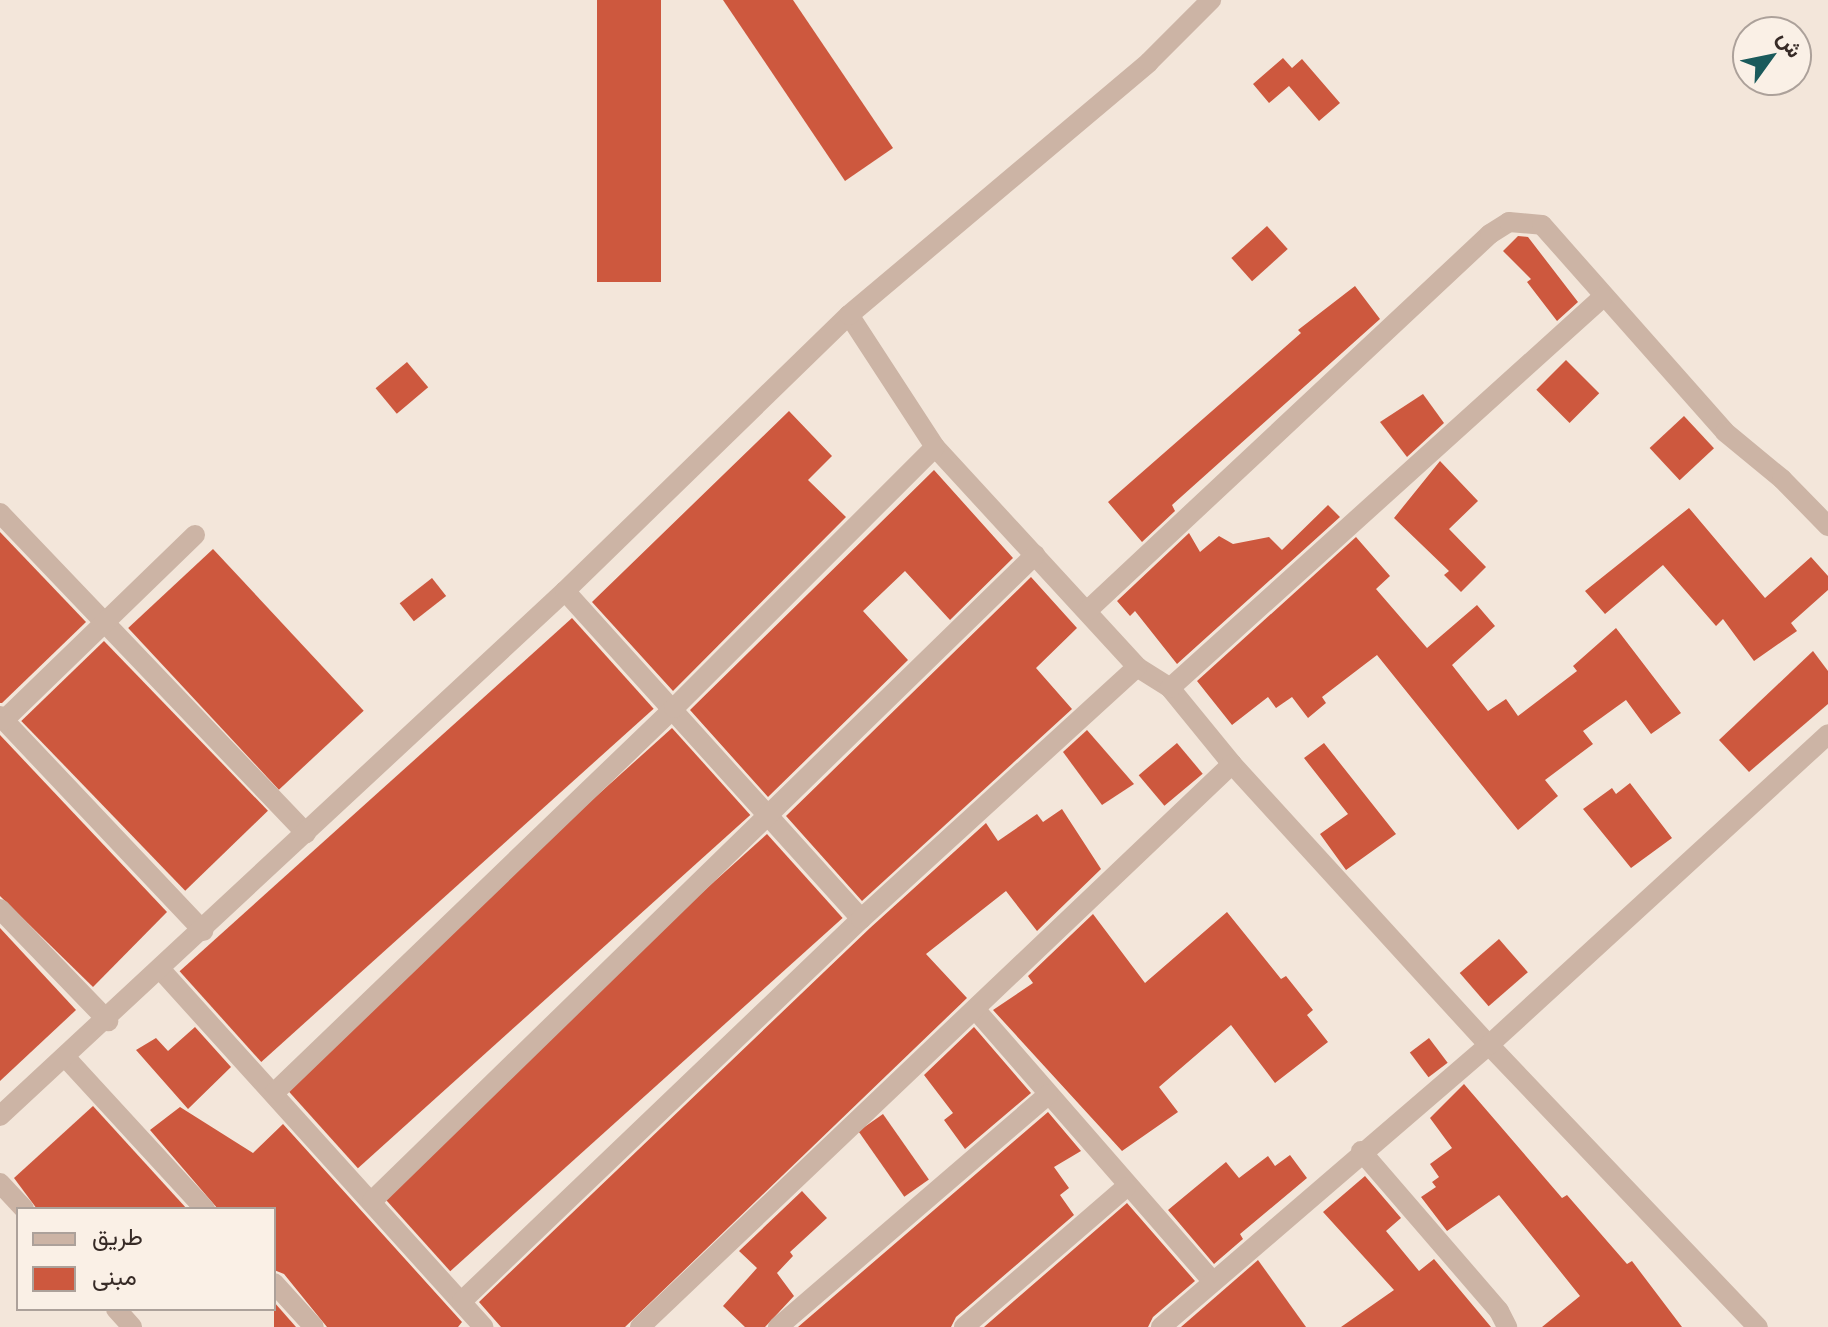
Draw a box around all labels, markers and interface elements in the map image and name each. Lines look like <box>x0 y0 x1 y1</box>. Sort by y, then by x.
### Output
north arrow <box>1732 16 1812 96</box>
text: ش <box>1772 26 1809 62</box>
legend <box>16 1207 276 1311</box>
text: طريق <box>92 1222 143 1251</box>
text: مبنى <box>92 1262 137 1291</box>

